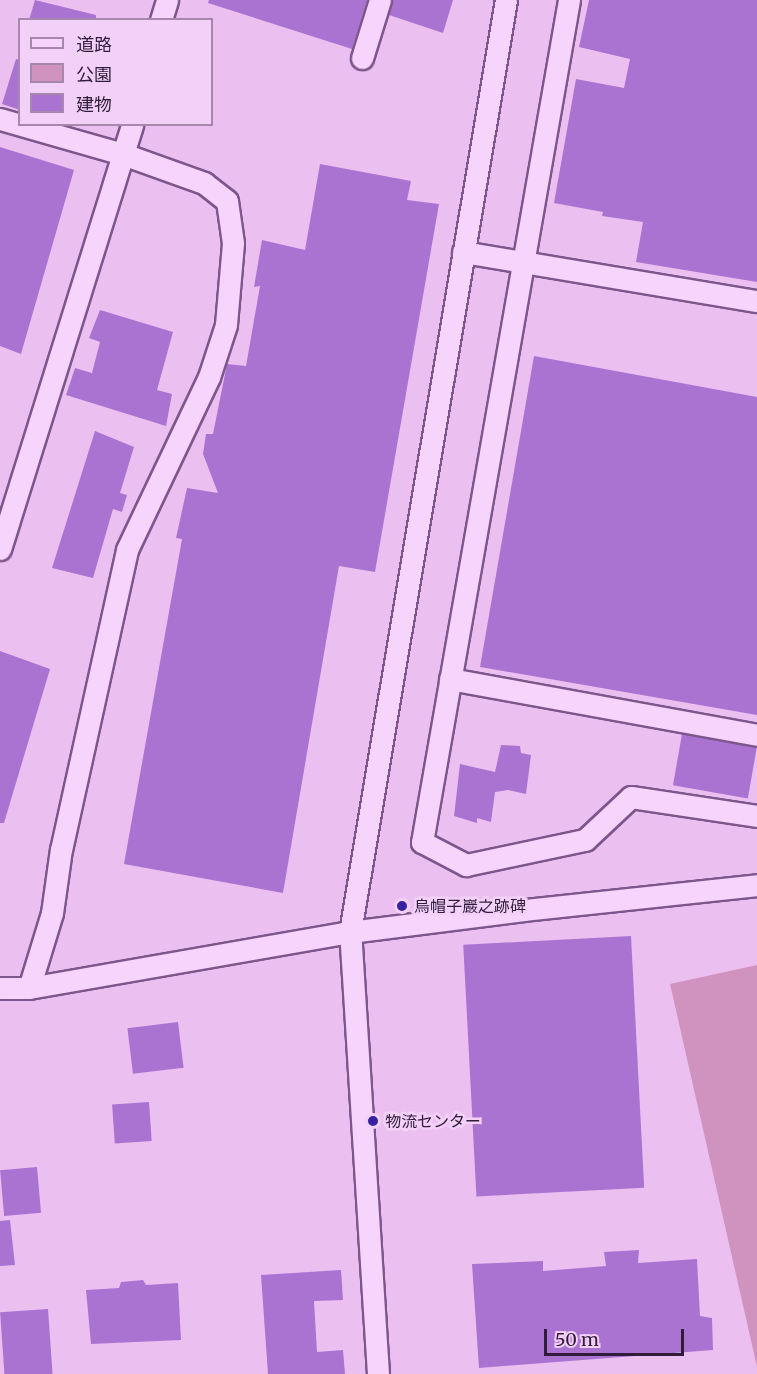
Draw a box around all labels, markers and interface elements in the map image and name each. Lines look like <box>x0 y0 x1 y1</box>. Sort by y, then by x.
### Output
legend <box>18 18 213 126</box>
text: 道路 <box>76 33 112 56</box>
text: 公園 <box>76 63 112 86</box>
text: 建物 <box>76 93 112 116</box>
place label: 烏帽子巖之跡碑 <box>414 896 526 916</box>
marker: 烏帽子巖之跡碑 <box>395 899 409 913</box>
place label: 物流センター <box>385 1111 481 1131</box>
marker: 物流センター <box>366 1114 380 1128</box>
scale bar <box>547 1317 686 1355</box>
text: 50 m <box>555 1328 599 1351</box>

